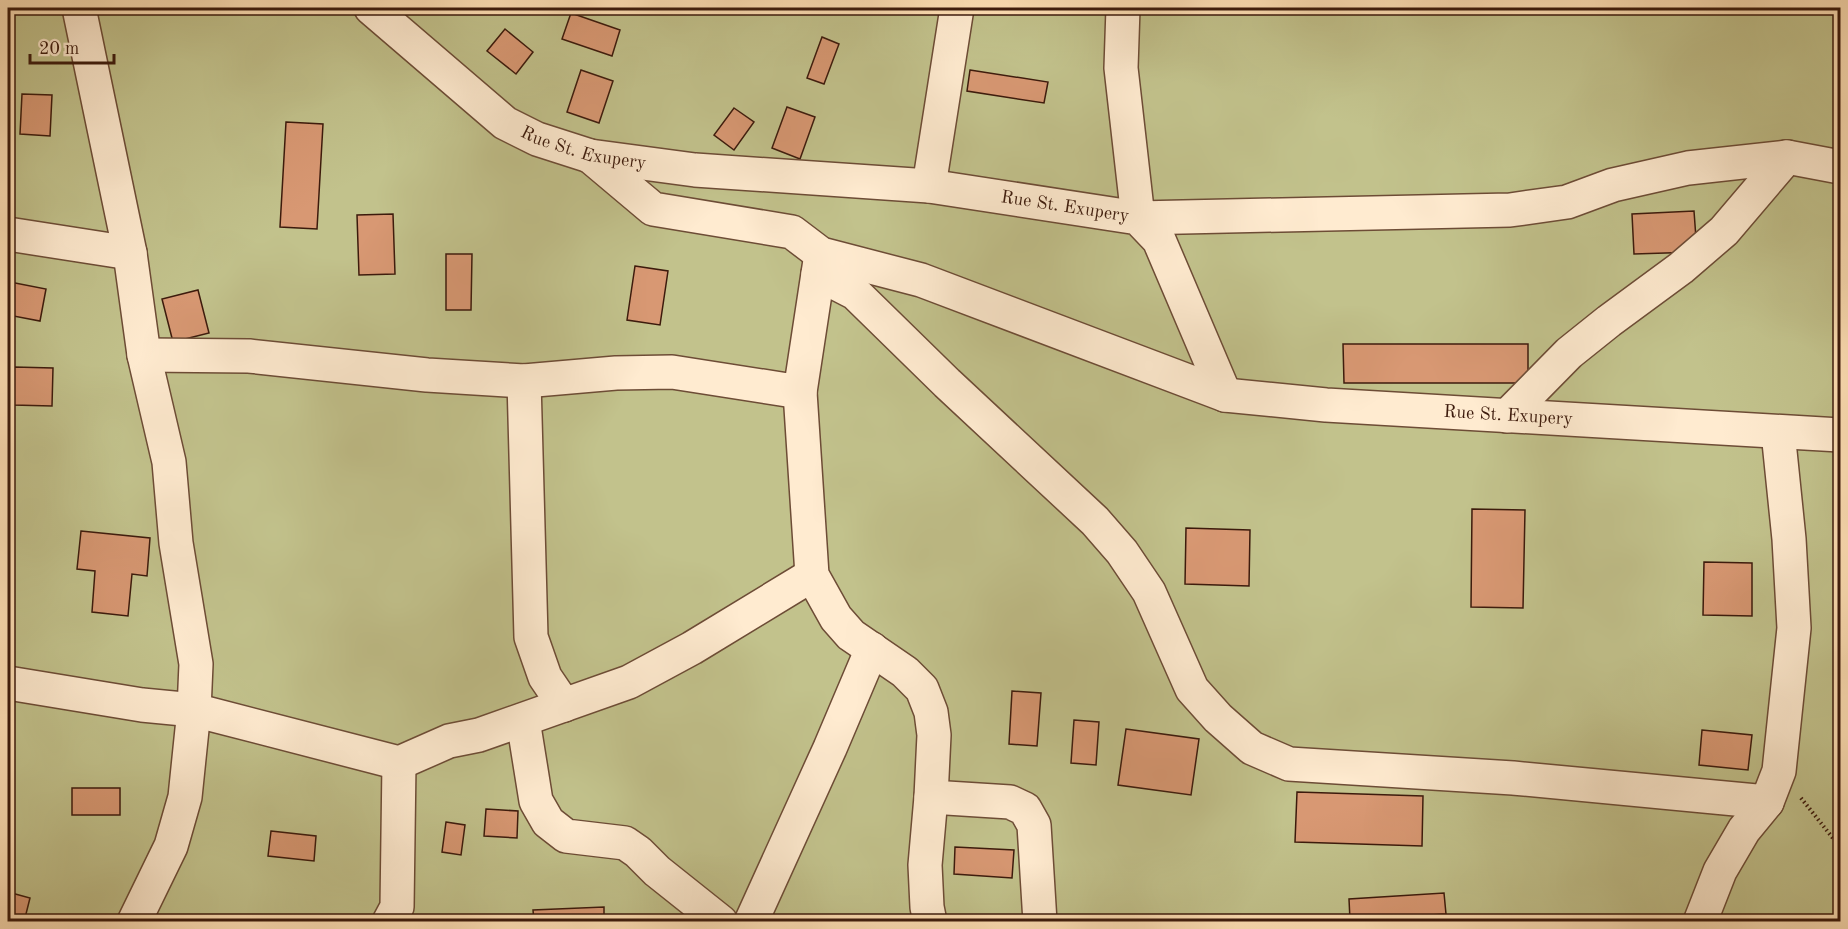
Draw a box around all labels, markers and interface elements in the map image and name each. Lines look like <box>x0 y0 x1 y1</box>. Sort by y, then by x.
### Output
scale bar <box>30 27 114 65</box>
text: 20 m <box>39 40 79 58</box>
street label: Rue St. Exupery <box>518 123 648 172</box>
street label: Rue St. Exupery <box>1000 188 1131 226</box>
street label: Rue St. Exupery <box>1443 403 1574 428</box>

